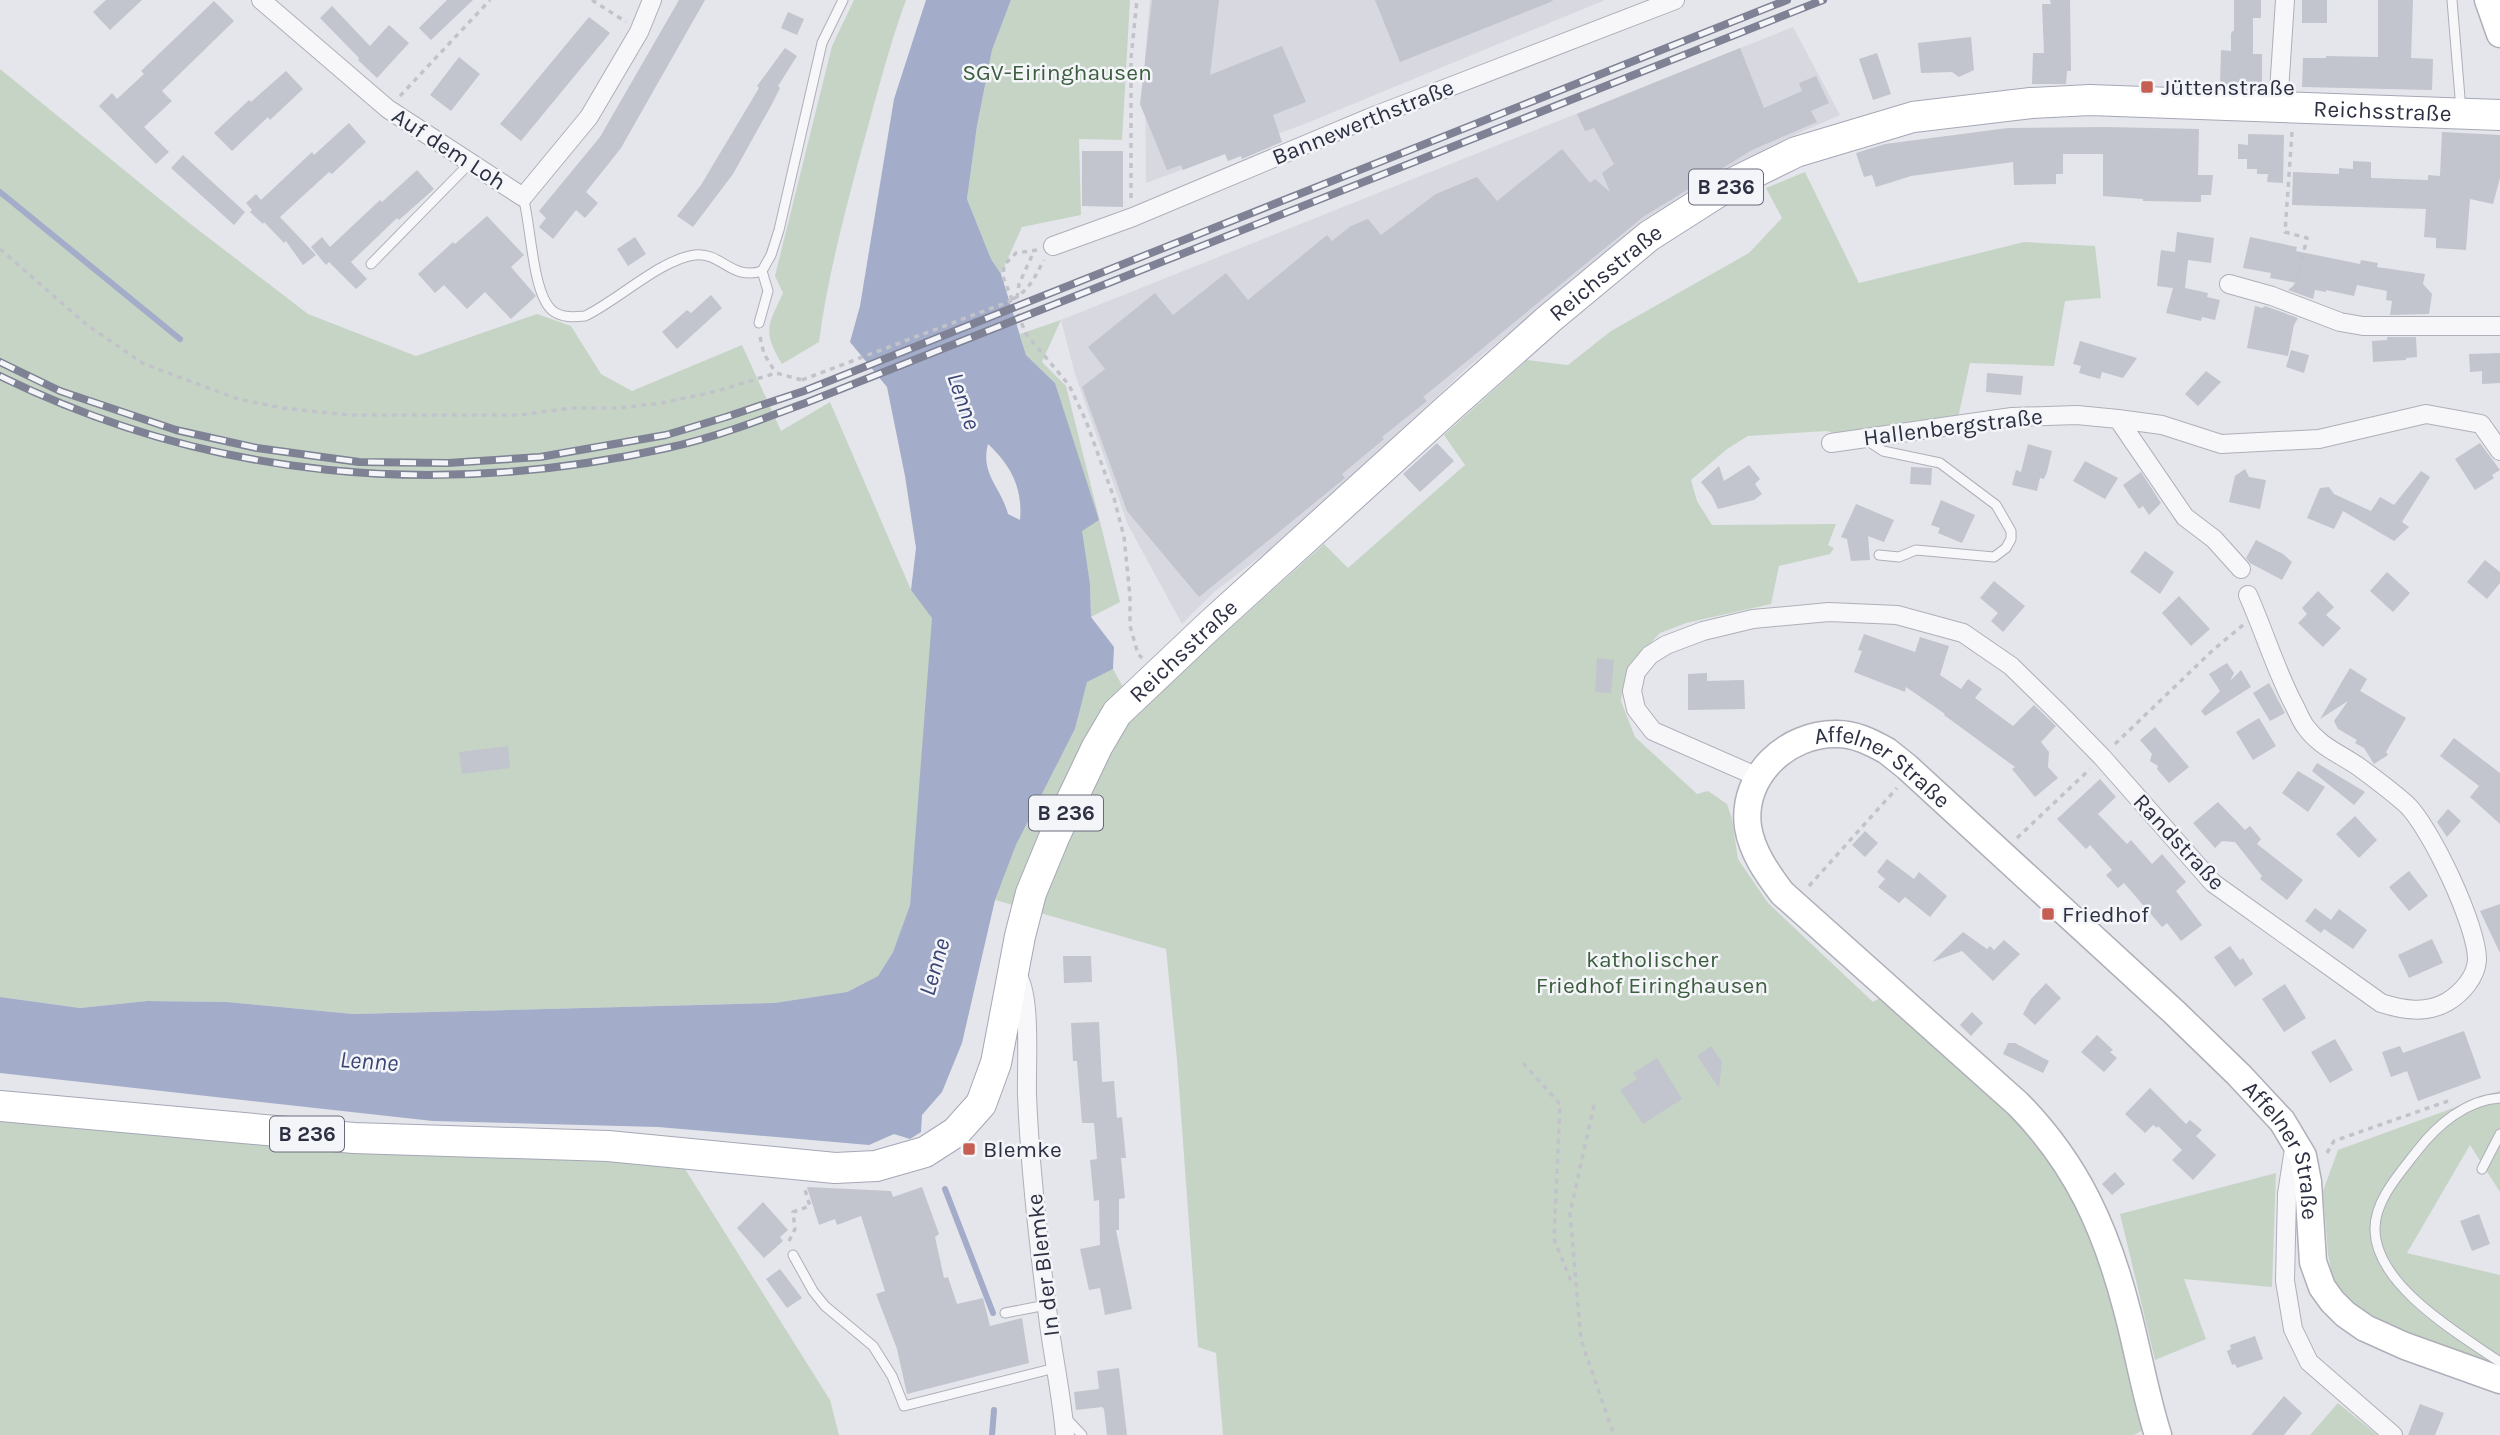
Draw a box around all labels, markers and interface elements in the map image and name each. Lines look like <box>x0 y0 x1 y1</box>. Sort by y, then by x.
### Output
park label: SGV-Eiringhausen <box>962 59 1152 86</box>
street label: Bannewerthstraße <box>1268 73 1458 171</box>
place label: Jüttenstraße <box>2161 74 2295 101</box>
marker: Jüttenstraße <box>2139 79 2155 95</box>
street label: Reichsstraße <box>2313 95 2452 127</box>
street label: Auf dem Loh <box>387 102 511 196</box>
road number: B 236 <box>1689 170 1763 204</box>
street label: Reichsstraße <box>1543 218 1667 327</box>
water label: Lenne <box>941 369 987 433</box>
street label: Hallenbergstraße <box>1862 403 2044 451</box>
street label: Reichsstraße <box>1124 593 1243 708</box>
street label: Affelner Straße <box>1812 720 1956 814</box>
street label: Randstraße <box>2128 788 2230 896</box>
road number: B 236 <box>1029 796 1103 830</box>
place label: Friedhof <box>2062 901 2149 928</box>
marker: Friedhof <box>2040 906 2056 922</box>
water label: Lenne <box>912 935 956 999</box>
park label: katholischer Friedhof Eiringhausen <box>1536 946 1768 999</box>
water label: Lenne <box>339 1045 399 1077</box>
street label: Affelner Straße <box>2237 1075 2324 1221</box>
road number: B 236 <box>270 1116 344 1152</box>
place label: Blemke <box>983 1136 1062 1163</box>
marker: Blemke <box>961 1141 977 1157</box>
street label: In der Blemke <box>1021 1192 1065 1338</box>

